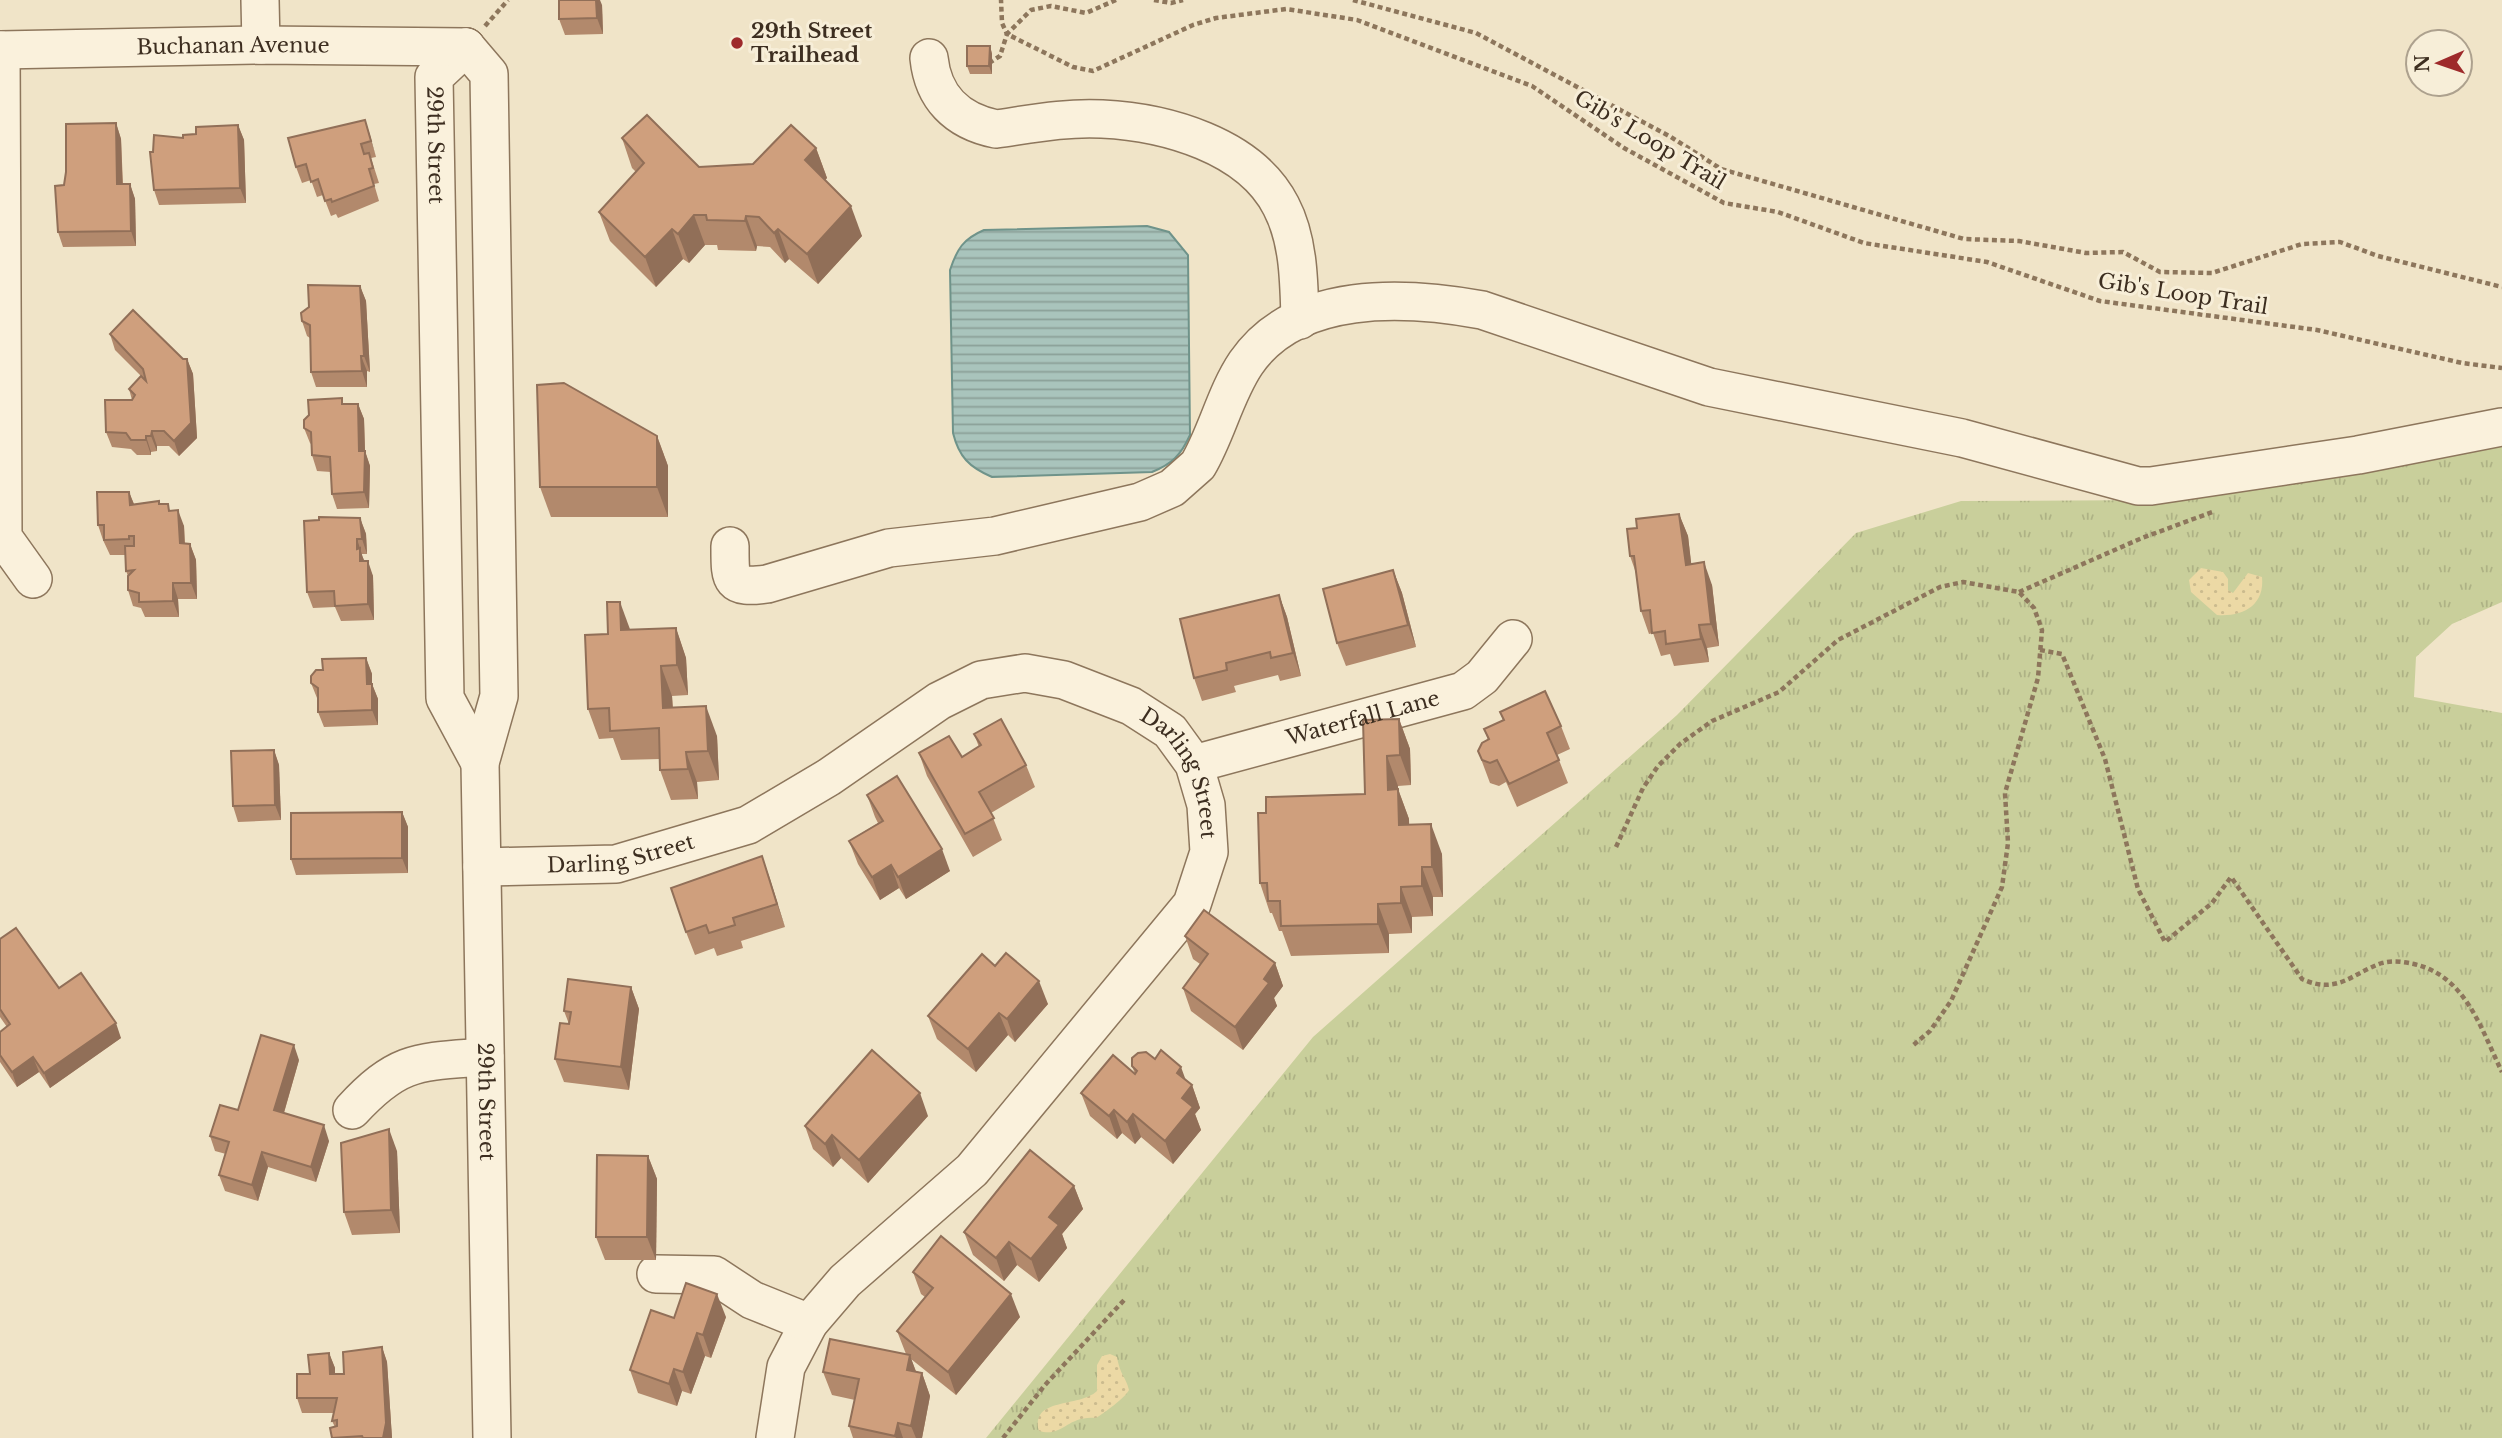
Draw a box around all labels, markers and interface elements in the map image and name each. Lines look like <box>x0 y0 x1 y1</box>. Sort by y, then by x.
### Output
place label: 29th Street Trailhead <box>751 18 872 68</box>
north arrow <box>2404 28 2474 98</box>
street label: Buchanan Avenue <box>136 32 330 60</box>
marker: 29th Street Trailhead <box>729 35 745 51</box>
text: N <box>2411 54 2434 73</box>
street label: Gib's Loop Trail <box>1570 85 1730 195</box>
street label: 29th Street <box>421 86 449 204</box>
street label: Gib's Loop Trail <box>2096 268 2270 320</box>
street label: Waterfall Lane <box>1282 685 1443 752</box>
street label: Darling Street <box>1135 702 1221 840</box>
street label: Darling Street <box>547 829 697 879</box>
street label: 29th Street <box>472 1042 500 1161</box>

